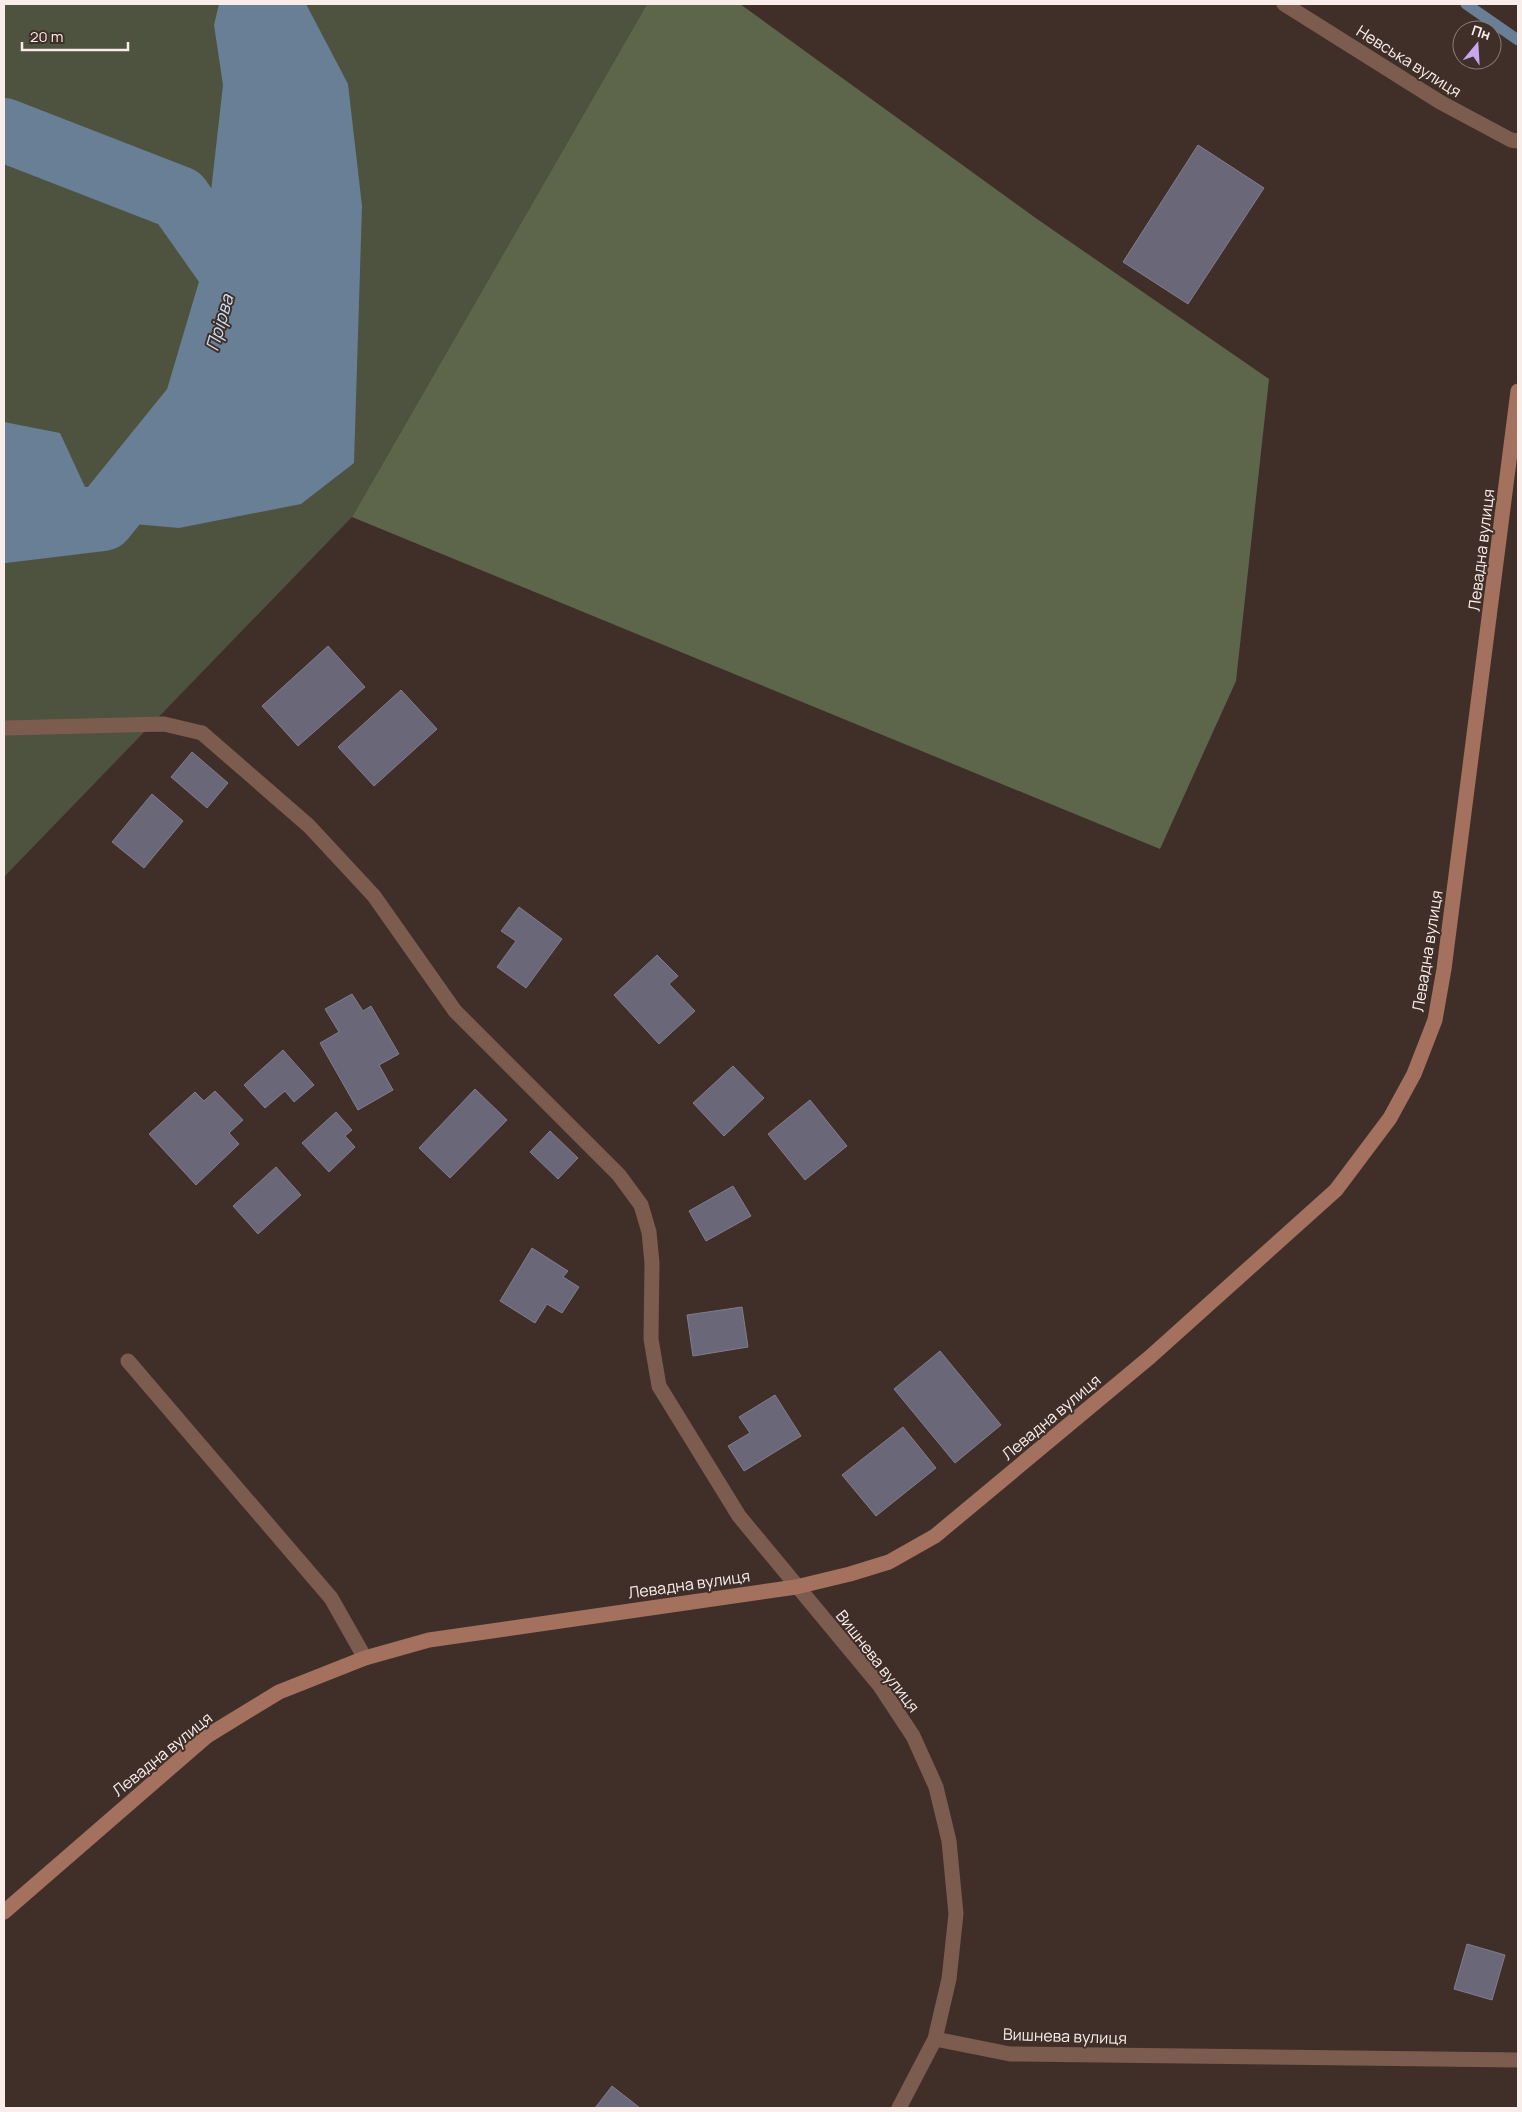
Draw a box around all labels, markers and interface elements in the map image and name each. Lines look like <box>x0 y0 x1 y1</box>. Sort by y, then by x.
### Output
scale bar <box>22 20 129 52</box>
street label: Невська вулиця <box>1352 20 1466 102</box>
north arrow <box>1452 20 1502 70</box>
text: Пн <box>1469 20 1493 44</box>
text: 20 m <box>30 26 63 47</box>
water label: Прірва <box>200 291 239 354</box>
street label: Левадна вулиця <box>1463 488 1499 612</box>
street label: Левадна вулиця <box>1407 889 1447 1013</box>
street label: Левадна вулиця <box>997 1369 1105 1465</box>
street label: Левадна вулиця <box>627 1565 751 1603</box>
street label: Вишнева вулиця <box>831 1605 925 1717</box>
street label: Левадна вулиця <box>107 1707 217 1801</box>
street label: Вишнева вулиця <box>1003 2023 1127 2049</box>

